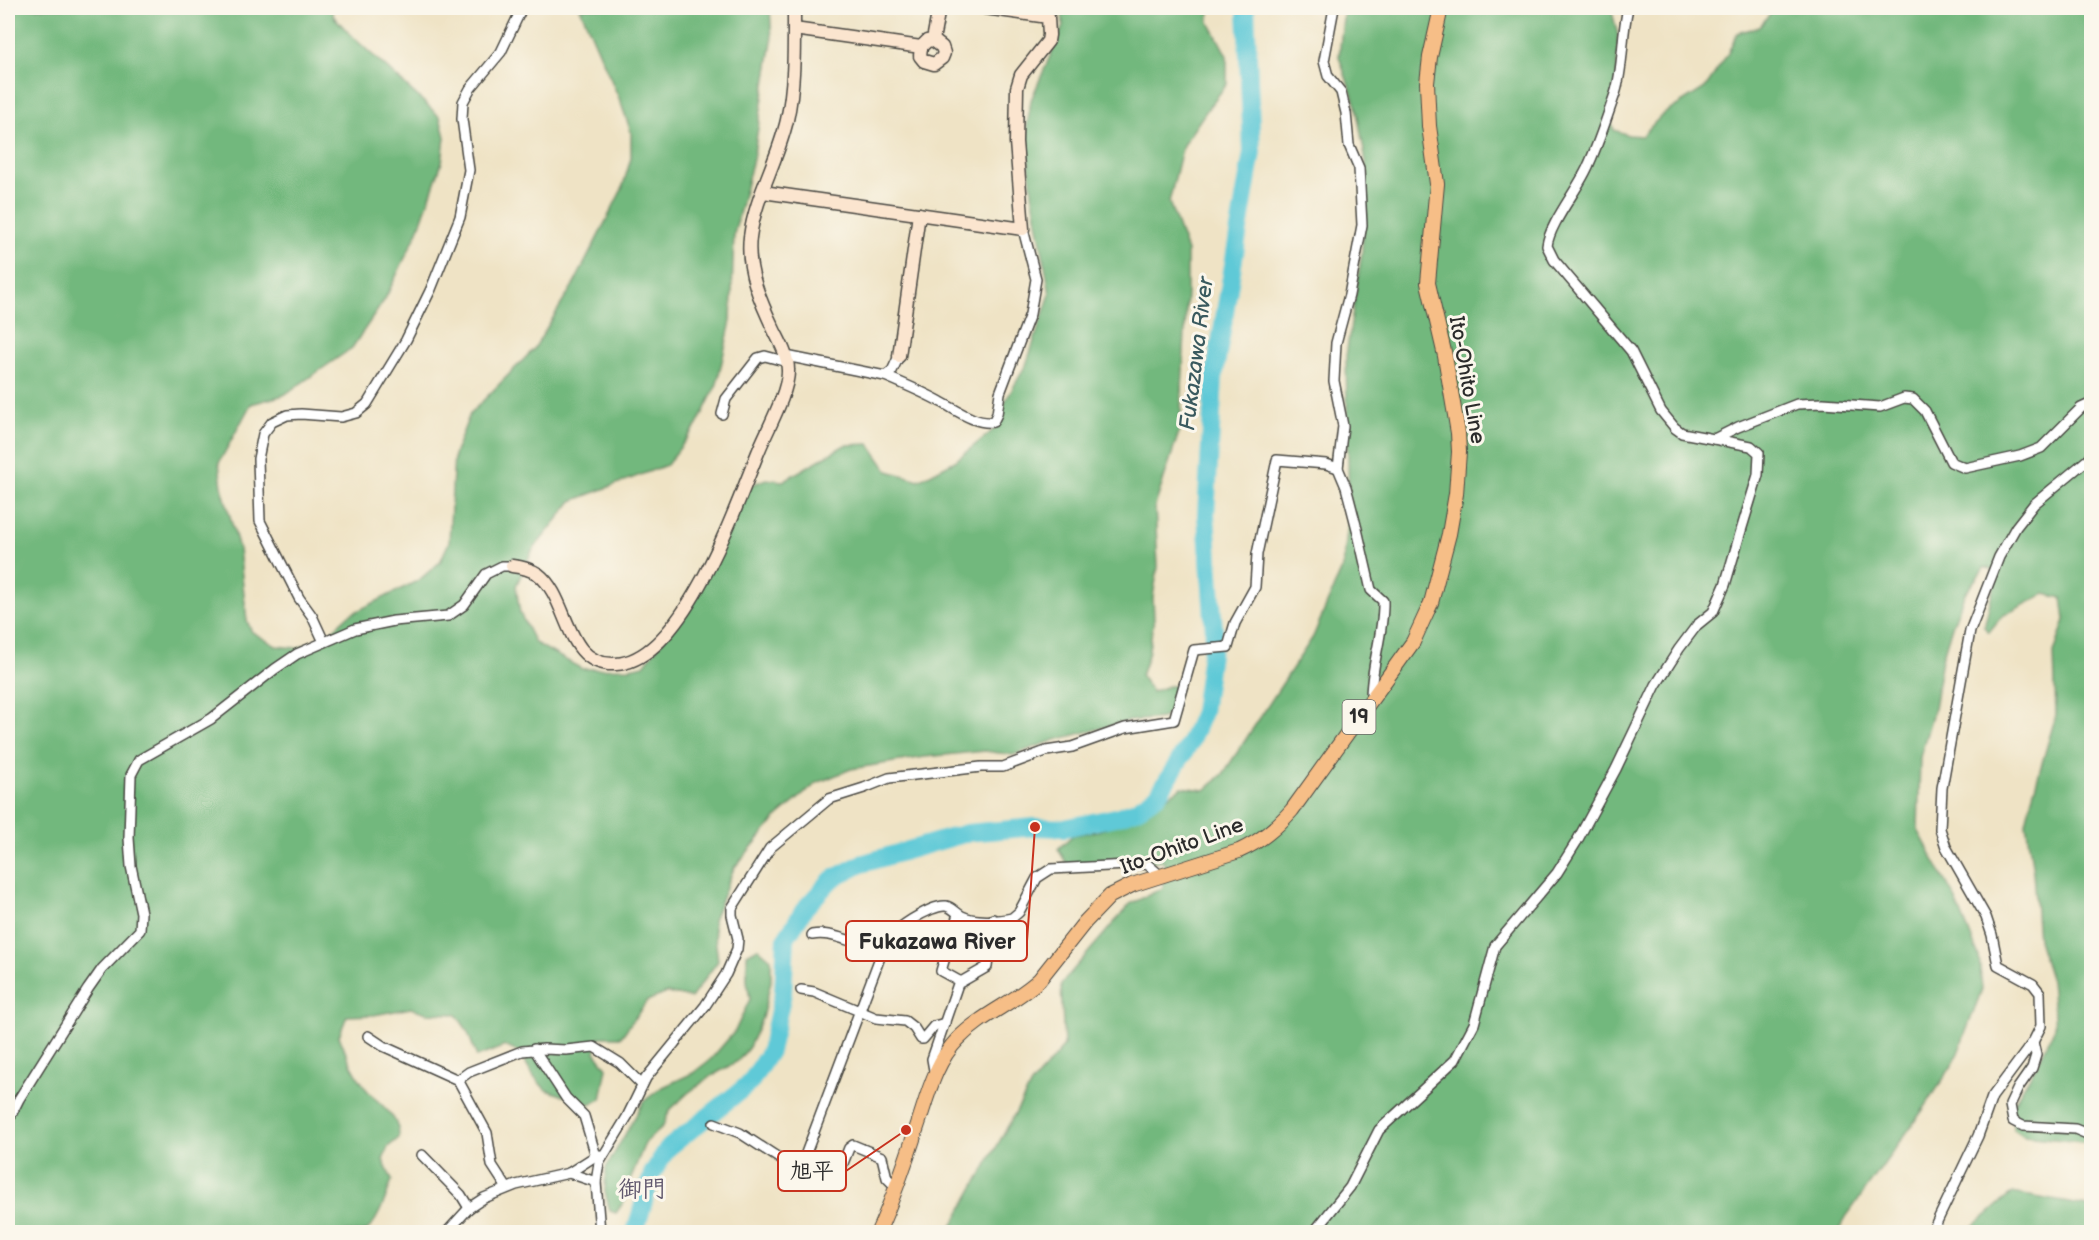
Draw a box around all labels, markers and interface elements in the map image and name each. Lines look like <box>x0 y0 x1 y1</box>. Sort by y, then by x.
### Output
water label: Fukazawa River <box>1174 274 1220 432</box>
street label: Ito-Ohito Line <box>1443 314 1491 446</box>
road number: 19 <box>1342 700 1376 734</box>
street label: Ito-Ohito Line <box>1117 812 1247 880</box>
callout: Fukazawa River <box>846 921 1027 961</box>
text: Fukazawa River <box>859 929 1016 956</box>
callout: 旭平 <box>778 1151 846 1191</box>
text: 旭平 <box>790 1158 834 1185</box>
district label: 御門 <box>618 1175 666 1204</box>

